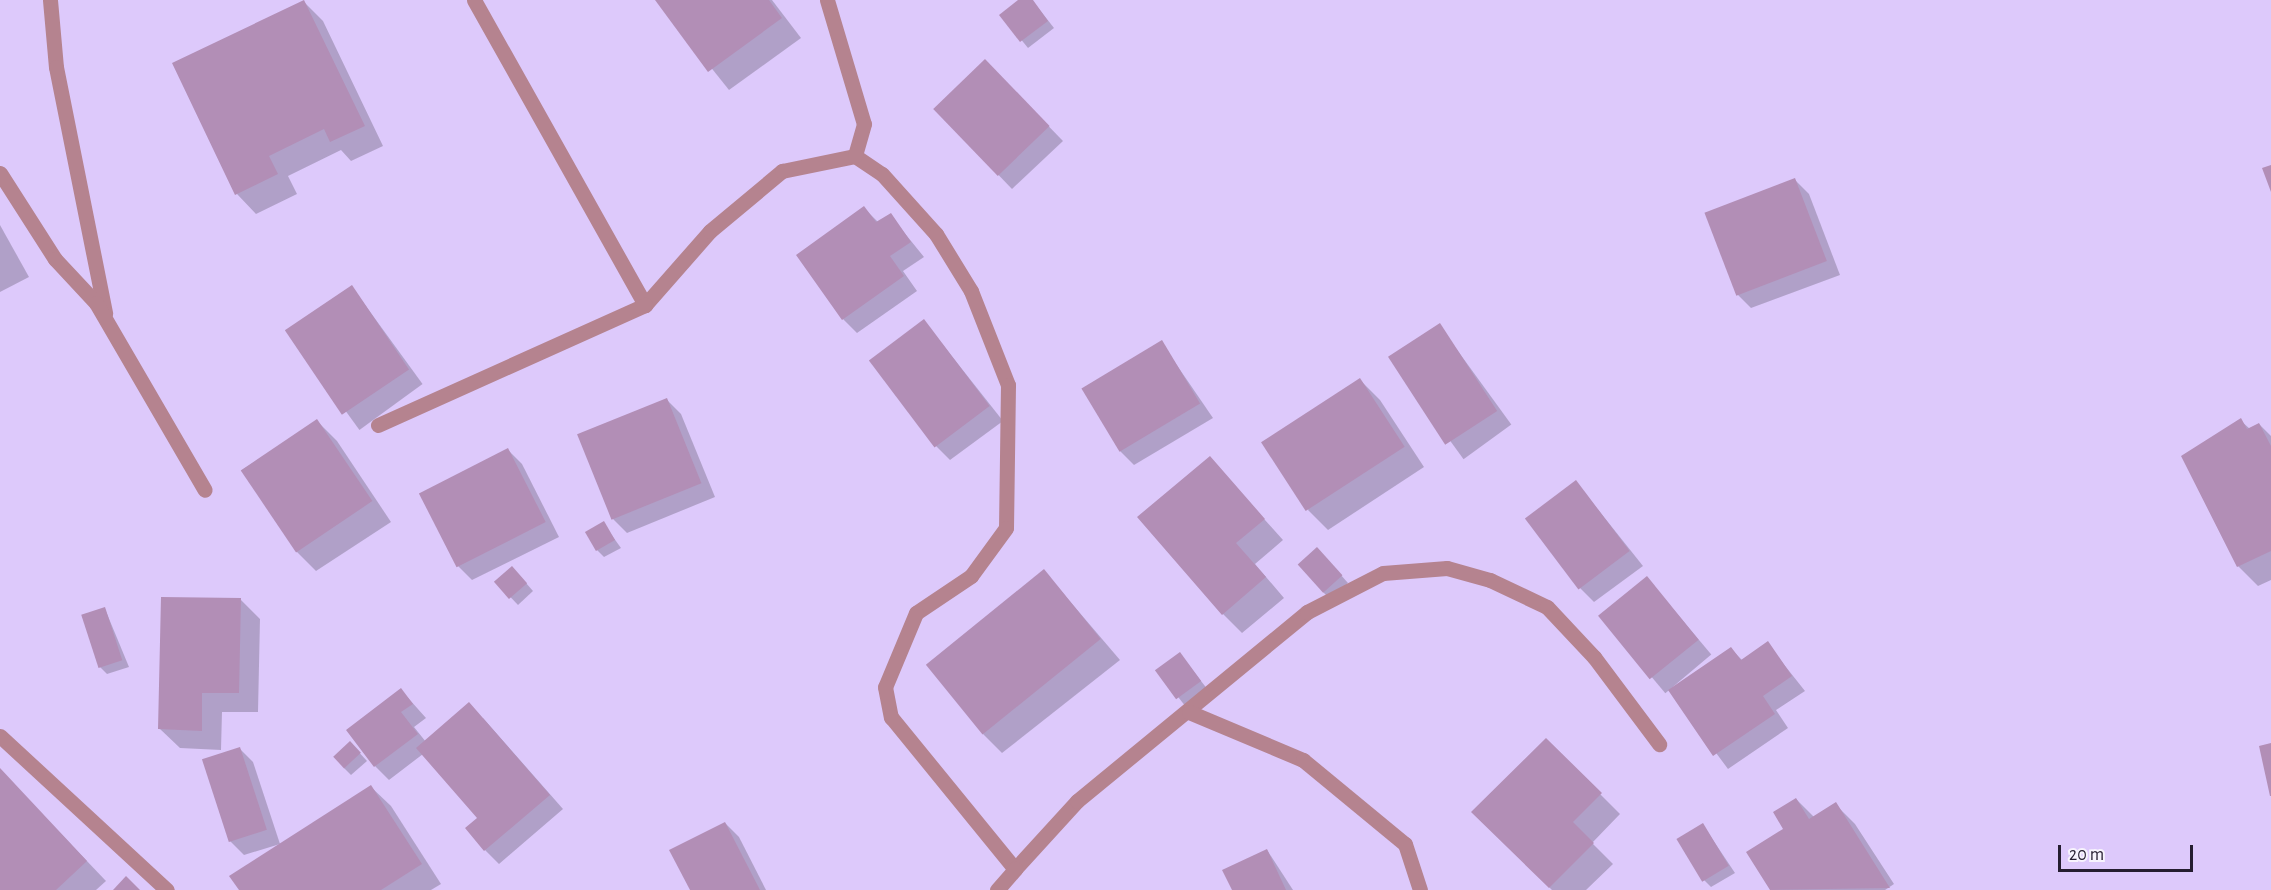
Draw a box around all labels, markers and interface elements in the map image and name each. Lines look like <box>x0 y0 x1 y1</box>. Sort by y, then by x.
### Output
scale bar <box>2061 833 2196 871</box>
text: 20 m <box>2069 846 2104 864</box>

